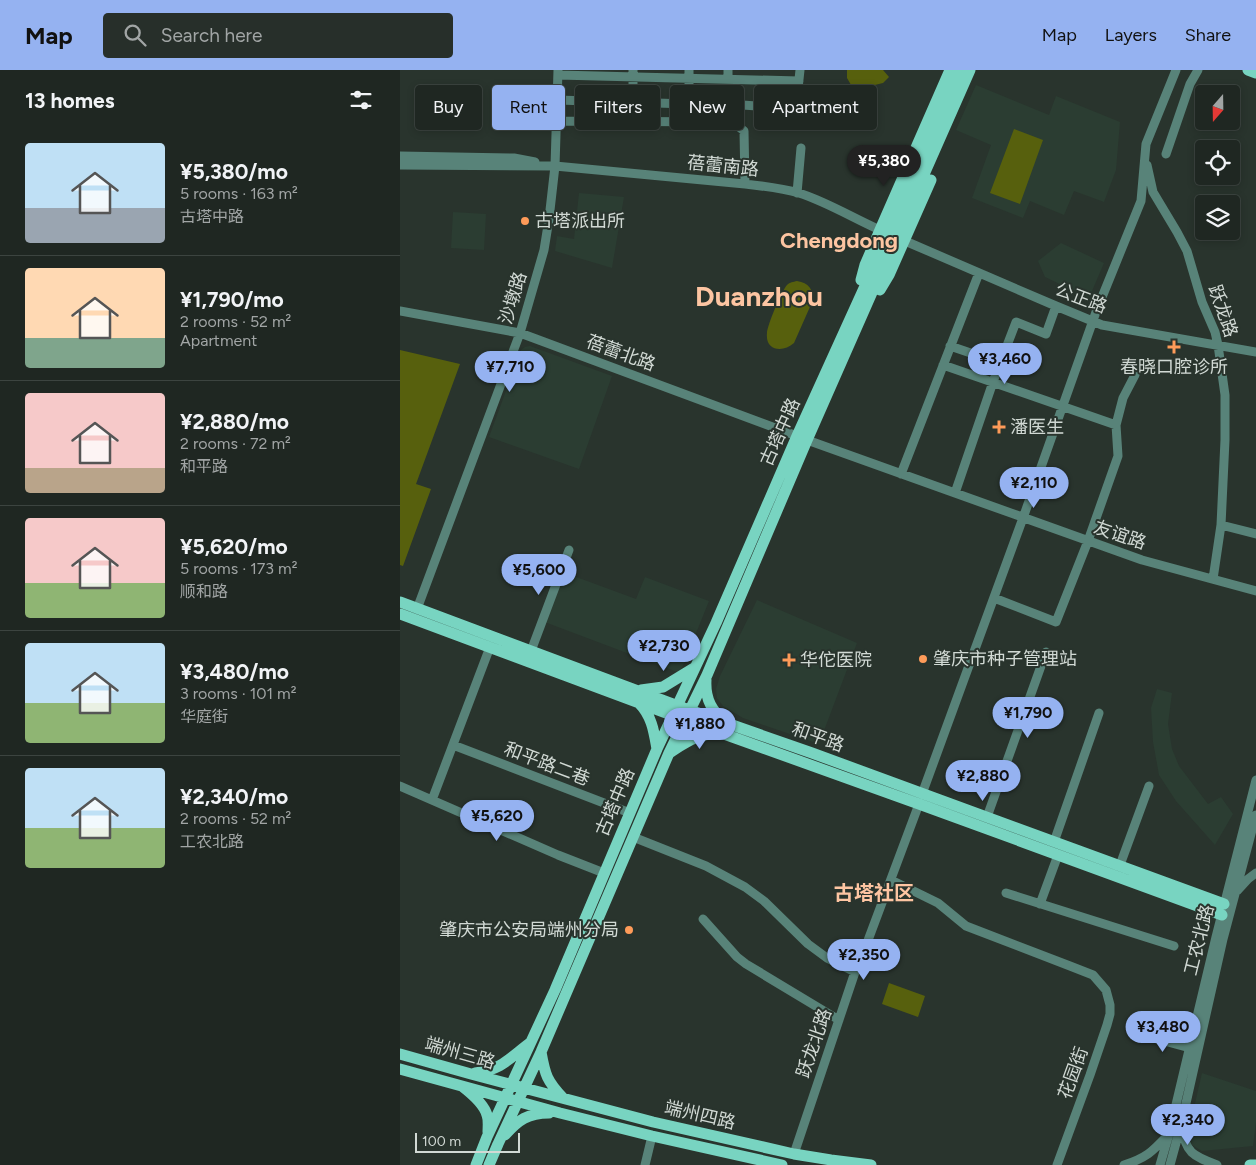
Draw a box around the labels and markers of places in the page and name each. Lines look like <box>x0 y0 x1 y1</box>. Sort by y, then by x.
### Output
pin: ¥5,380 <box>843 144 925 187</box>
place label: 古塔派出所 <box>535 210 625 232</box>
marker: 古塔派出所 <box>519 215 531 227</box>
marker: 春晓口腔诊所 <box>1167 340 1181 354</box>
pin: ¥3,460 <box>964 342 1046 385</box>
pin: ¥7,710 <box>469 350 551 393</box>
place label: 春晓口腔诊所 <box>1120 356 1228 378</box>
place label: 潘医生 <box>1010 416 1064 438</box>
marker: 潘医生 <box>992 420 1006 434</box>
pin: ¥2,110 <box>993 466 1075 509</box>
pin: ¥5,600 <box>498 554 580 596</box>
pin: ¥2,730 <box>623 630 705 672</box>
place label: 肇庆市种子管理站 <box>933 648 1077 670</box>
place label: 华佗医院 <box>800 649 872 671</box>
marker: 华佗医院 <box>782 653 796 667</box>
marker: 肇庆市种子管理站 <box>917 653 929 665</box>
pin: ¥1,790 <box>987 696 1069 739</box>
pin: ¥1,880 <box>659 708 741 750</box>
pin: ¥2,880 <box>942 760 1024 802</box>
pin: ¥5,620 <box>456 800 538 842</box>
place label: 肇庆市公安局端州分局 <box>439 919 619 941</box>
marker: 肇庆市公安局端州分局 <box>623 924 635 936</box>
pin: ¥2,350 <box>823 938 905 981</box>
pin: ¥3,480 <box>1122 1010 1204 1053</box>
pin: ¥2,340 <box>1147 1104 1229 1146</box>

